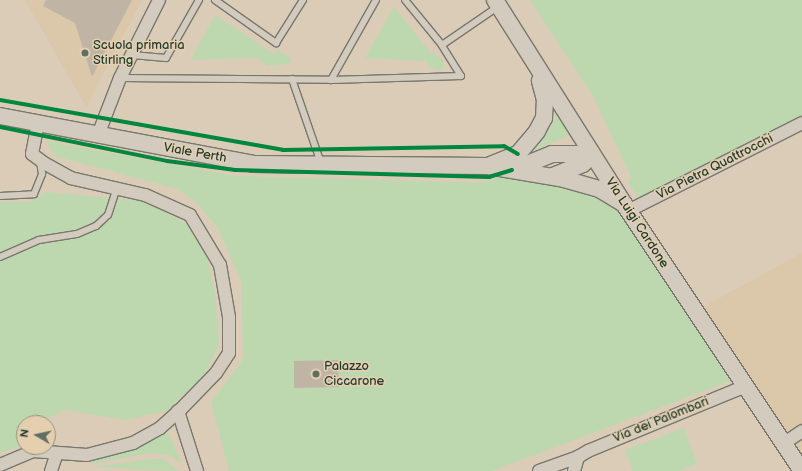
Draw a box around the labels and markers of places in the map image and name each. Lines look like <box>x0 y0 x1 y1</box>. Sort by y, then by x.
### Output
place label: Scuola primaria Stirling <box>93 38 185 69</box>
marker: Scuola primaria Stirling <box>80 48 90 58</box>
place label: Palazzo Ciccarone <box>324 359 384 390</box>
marker: Palazzo Ciccarone <box>311 369 321 379</box>

